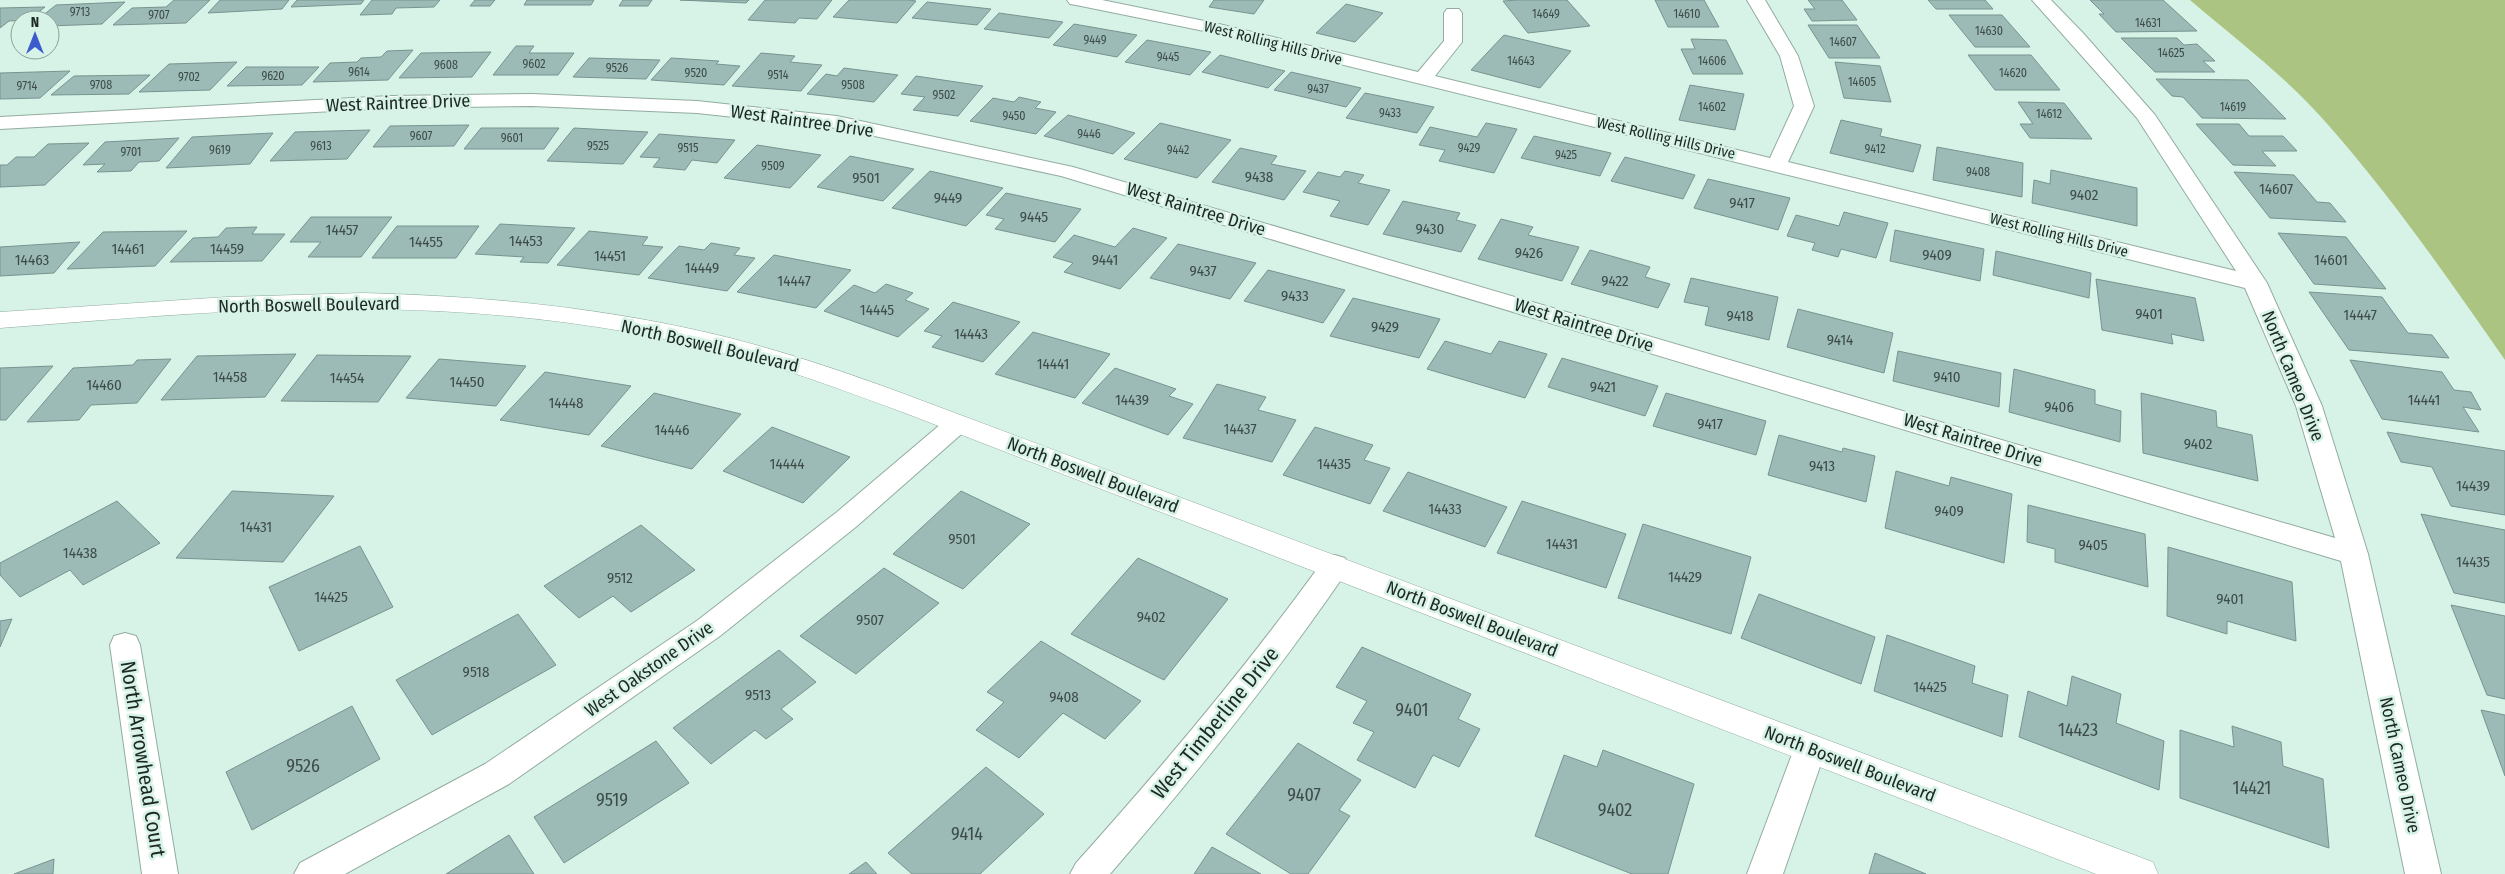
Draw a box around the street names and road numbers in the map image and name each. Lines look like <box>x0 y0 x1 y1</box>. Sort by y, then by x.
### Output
street label: West Rolling Hills Drive <box>1202 17 1344 69</box>
street label: West Raintree Drive <box>326 89 471 117</box>
street label: West Raintree Drive <box>729 100 875 142</box>
street label: West Rolling Hills Drive <box>1595 113 1737 163</box>
street label: West Raintree Drive <box>1124 177 1268 241</box>
street label: West Rolling Hills Drive <box>1988 209 2130 261</box>
street label: North Boswell Boulevard <box>218 292 400 318</box>
street label: West Raintree Drive <box>1512 293 1656 357</box>
street label: North Cameo Drive <box>2257 308 2329 444</box>
street label: North Boswell Boulevard <box>619 315 801 377</box>
street label: West Raintree Drive <box>1901 408 2045 472</box>
street label: North Boswell Boulevard <box>1004 432 1182 518</box>
street label: North Boswell Boulevard <box>1383 576 1561 662</box>
street label: West Oakstone Drive <box>581 616 718 722</box>
street label: West Timberline Drive <box>1146 642 1284 804</box>
street label: North Arrowhead Court <box>115 659 171 859</box>
street label: North Cameo Drive <box>2375 695 2425 835</box>
street label: North Boswell Boulevard <box>1761 721 1939 807</box>

